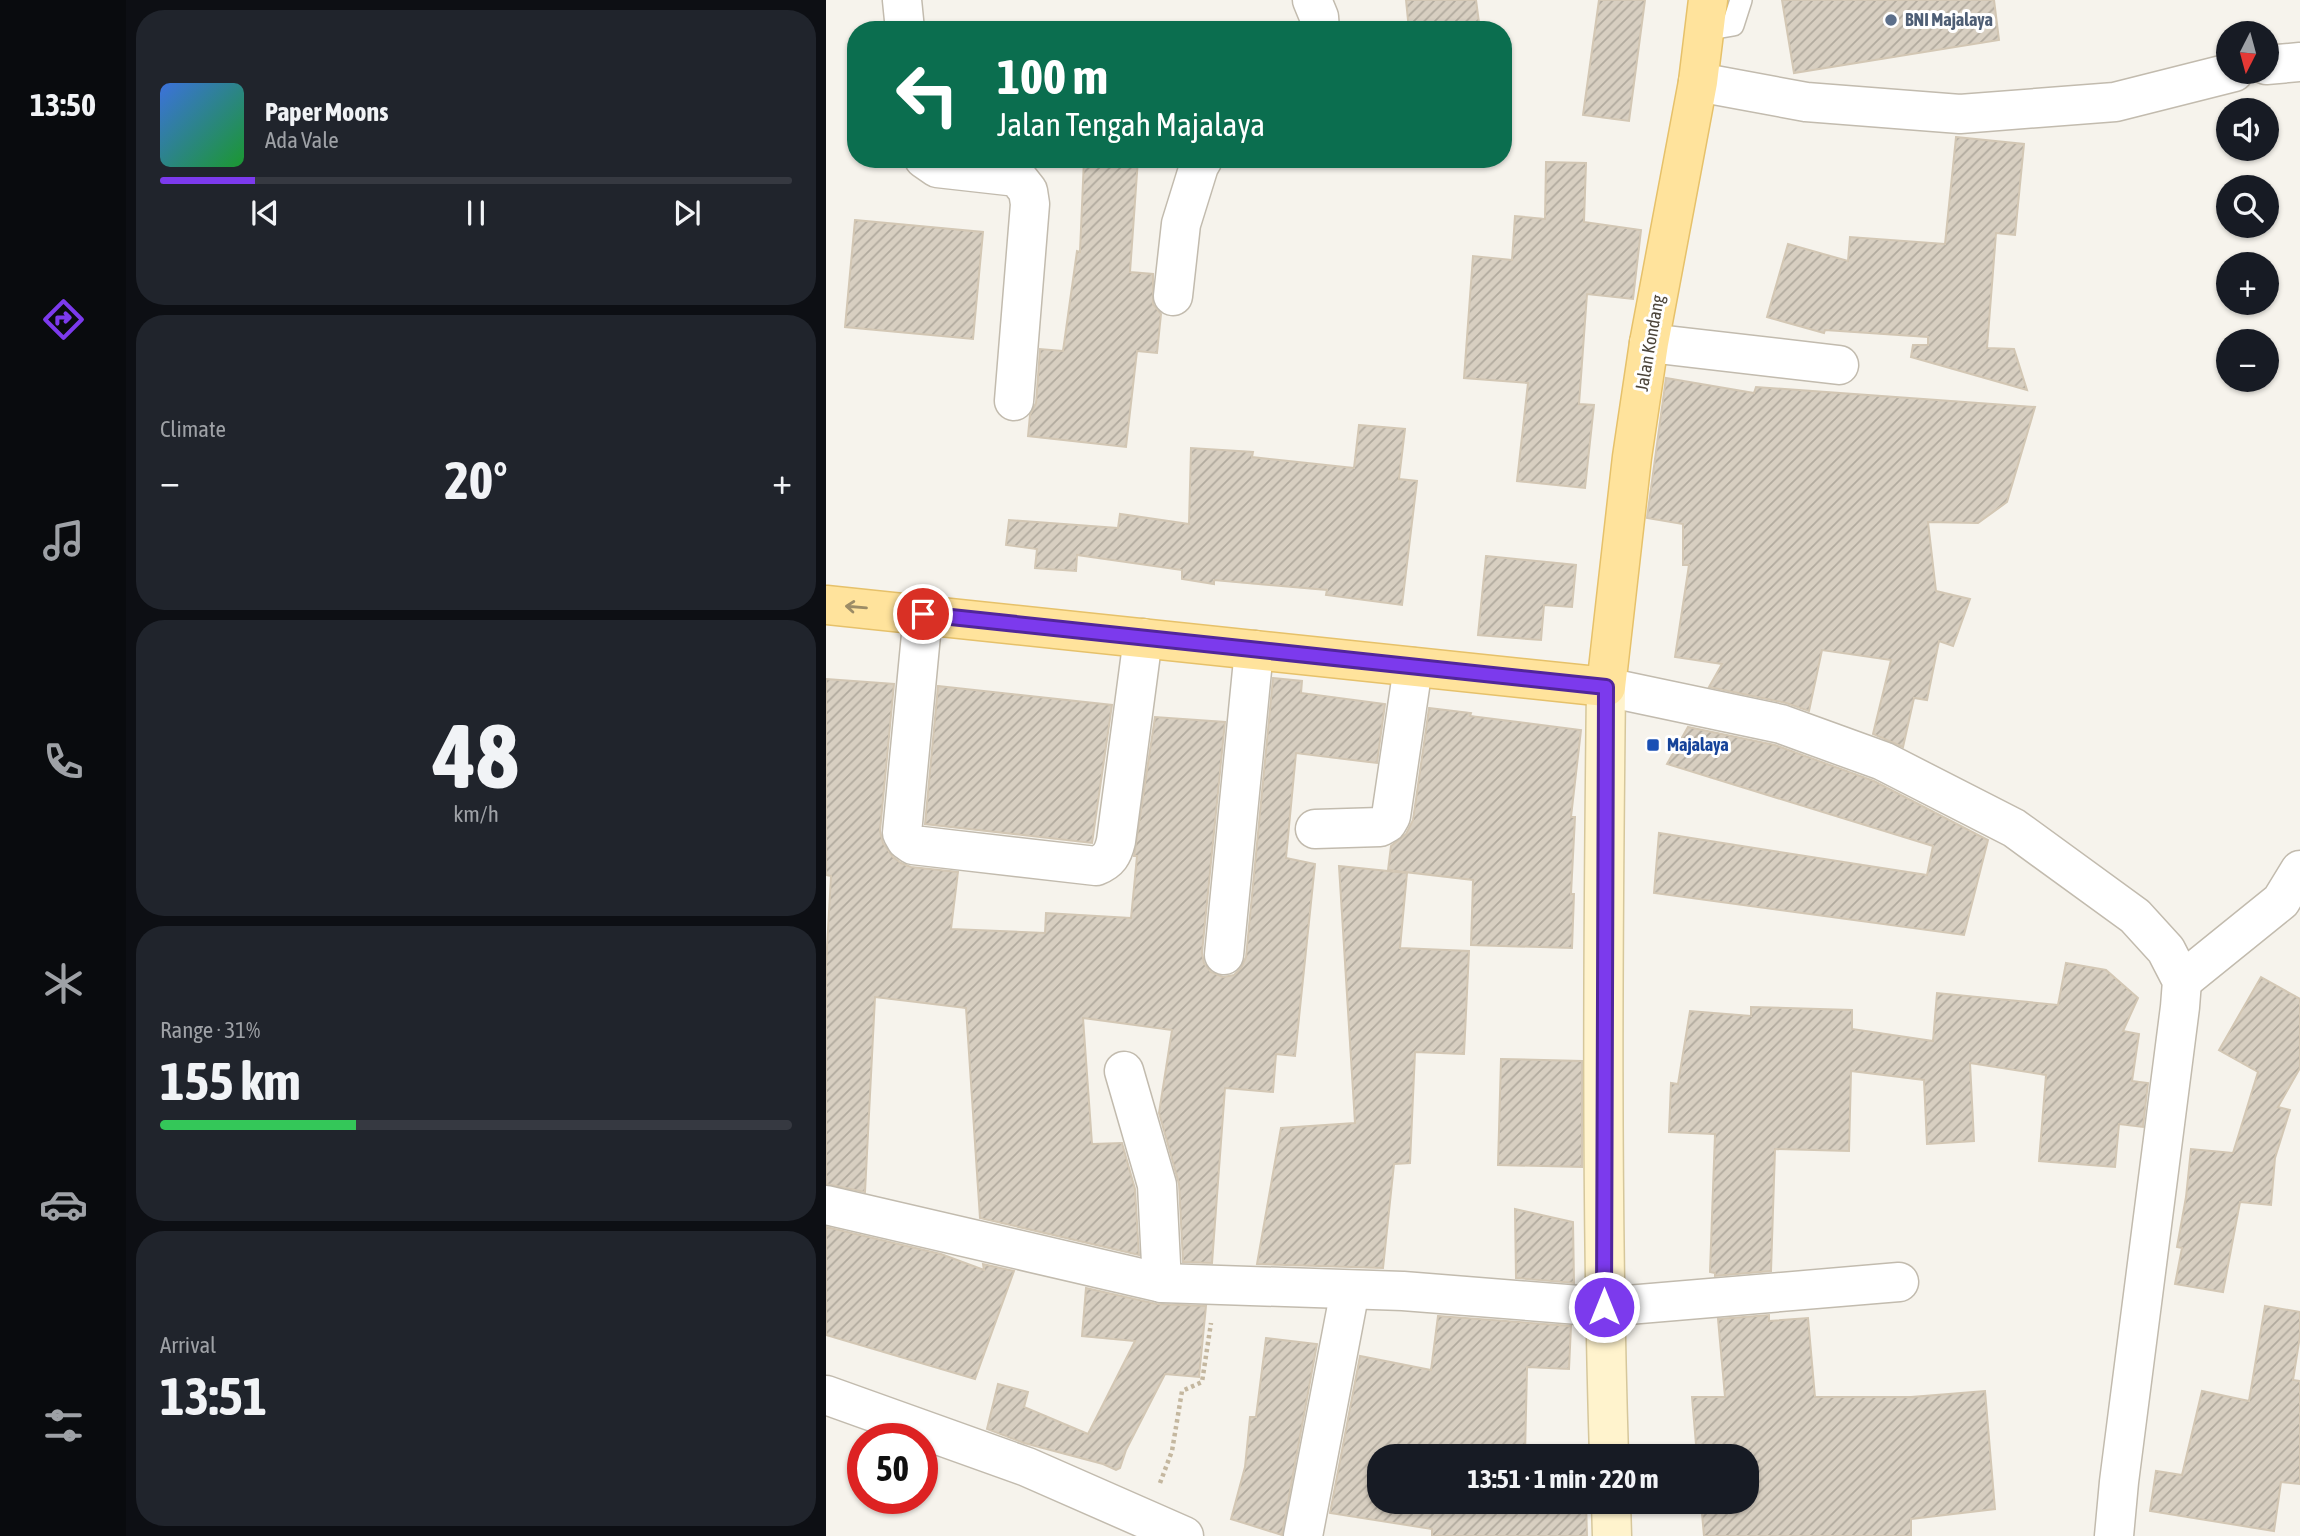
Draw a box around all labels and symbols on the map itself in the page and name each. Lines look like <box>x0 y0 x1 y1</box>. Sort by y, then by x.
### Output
place label: BNI Majalaya <box>1905 9 1993 30</box>
marker: BNI Majalaya <box>1883 12 1899 28</box>
north arrow <box>2216 21 2278 84</box>
street label: Jalan Kondang <box>1631 293 1668 393</box>
pin <box>893 584 953 644</box>
one-way arrow <box>845 600 868 613</box>
place label: Majalaya <box>1667 734 1729 755</box>
marker: Majalaya <box>1645 737 1661 753</box>
position arrow <box>1567 1270 1641 1344</box>
speed limit sign: 50 <box>847 1423 938 1514</box>

